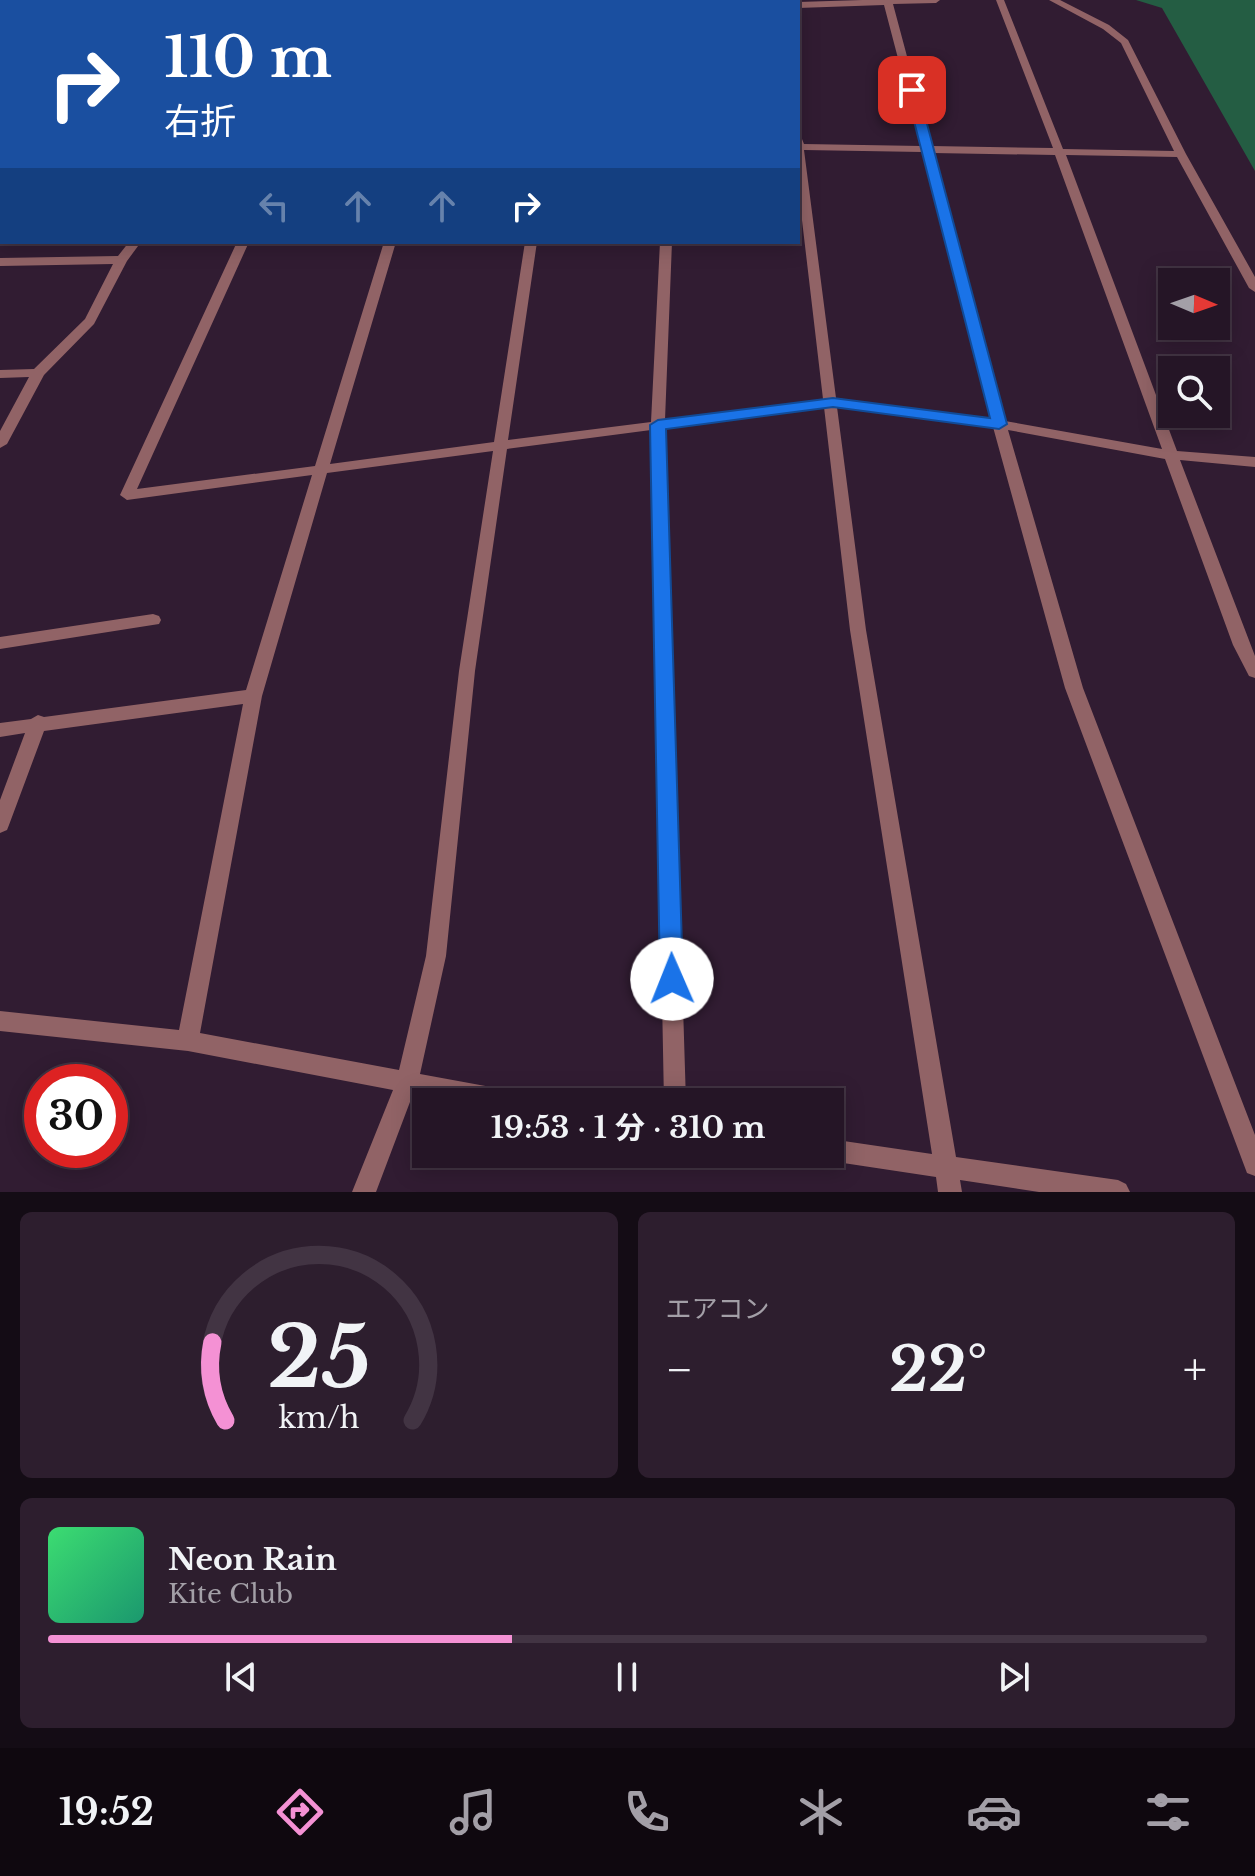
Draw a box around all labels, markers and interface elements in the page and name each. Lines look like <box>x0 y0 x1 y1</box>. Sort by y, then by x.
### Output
text: 110 m <box>164 23 332 92</box>
icon: right <box>32 32 136 136</box>
pin <box>878 56 946 124</box>
icon: arrive <box>890 68 934 112</box>
text: 右折 <box>164 99 236 144</box>
icon: left <box>252 184 296 228</box>
icon: ahead <box>336 184 380 228</box>
icon: ahead <box>420 184 464 228</box>
icon: right <box>504 184 548 228</box>
north arrow <box>1158 268 1230 340</box>
map controls <box>1158 268 1230 428</box>
button: search <box>1158 356 1230 428</box>
position arrow <box>630 937 714 1021</box>
speed limit sign: 30 <box>24 1064 128 1168</box>
text: 19:53 · 1 分 · 310 m <box>491 1109 765 1146</box>
text: エアコン <box>666 1293 770 1325</box>
text: 25 <box>267 1306 371 1409</box>
text: 22° <box>889 1333 987 1407</box>
text: − <box>666 1342 693 1397</box>
text: + <box>1183 1342 1207 1397</box>
text: km/h <box>278 1400 359 1436</box>
text: Neon Rain <box>168 1541 337 1578</box>
text: Kite Club <box>168 1578 293 1610</box>
icon: previous <box>219 1655 263 1699</box>
icon: pause <box>605 1655 649 1699</box>
icon: next <box>992 1655 1036 1699</box>
icon: directions <box>272 1784 328 1840</box>
icon: music <box>445 1784 501 1840</box>
icon: phone <box>619 1784 675 1840</box>
icon: climate <box>793 1784 849 1840</box>
icon: car <box>966 1784 1022 1840</box>
icon: filters <box>1140 1784 1196 1840</box>
text: 19:52 <box>59 1790 154 1835</box>

